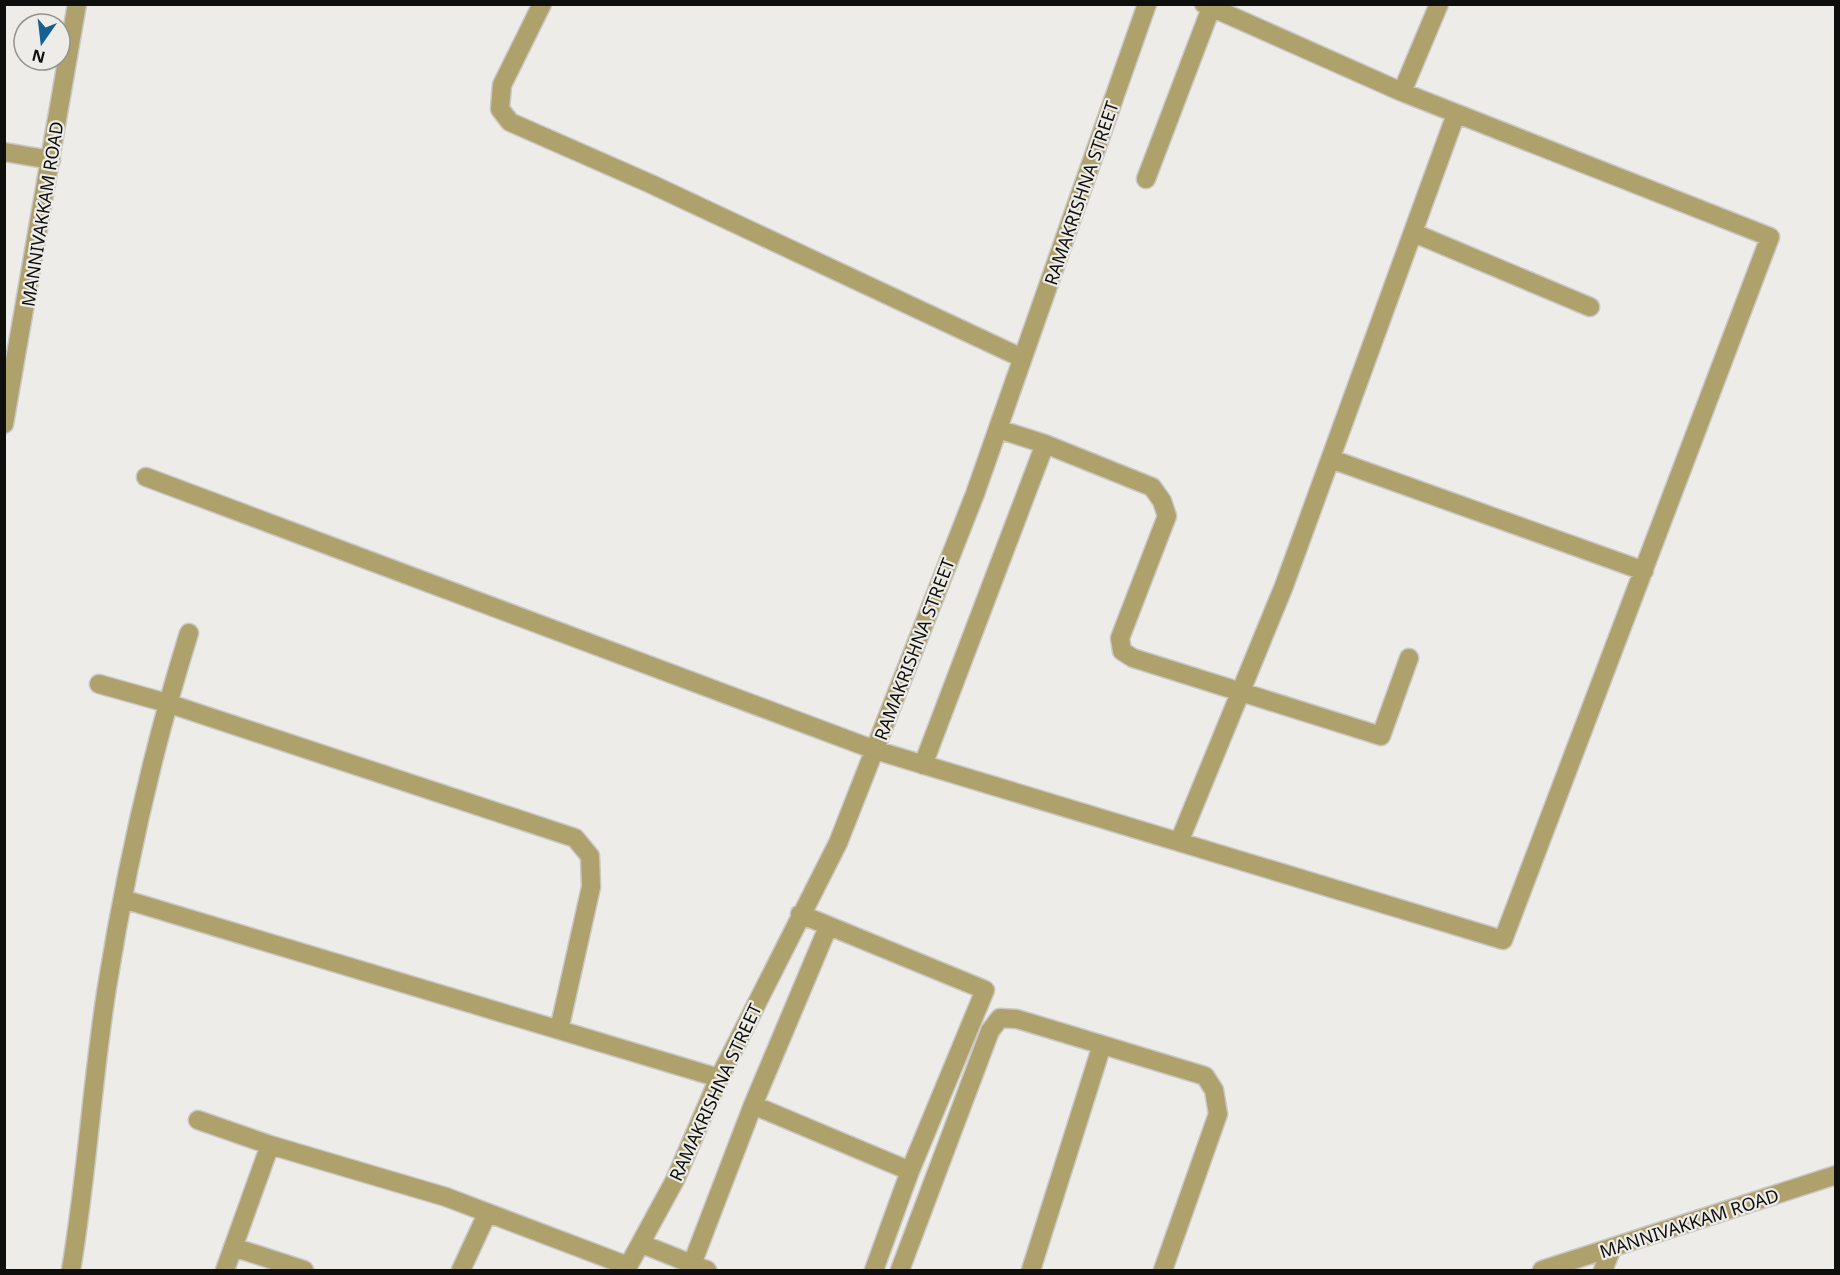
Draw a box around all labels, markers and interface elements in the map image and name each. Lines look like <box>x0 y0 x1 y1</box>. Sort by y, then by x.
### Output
north arrow <box>12 12 72 72</box>
text: N <box>29 44 47 69</box>
street label: RAMAKRISHNA STREET <box>1038 98 1124 288</box>
street label: MANNIVAKKAM ROAD <box>16 120 68 308</box>
street label: RAMAKRISHNA STREET <box>868 555 960 743</box>
street label: RAMAKRISHNA STREET <box>663 999 767 1185</box>
street label: MANNIVAKKAM ROAD <box>1596 1183 1782 1263</box>

